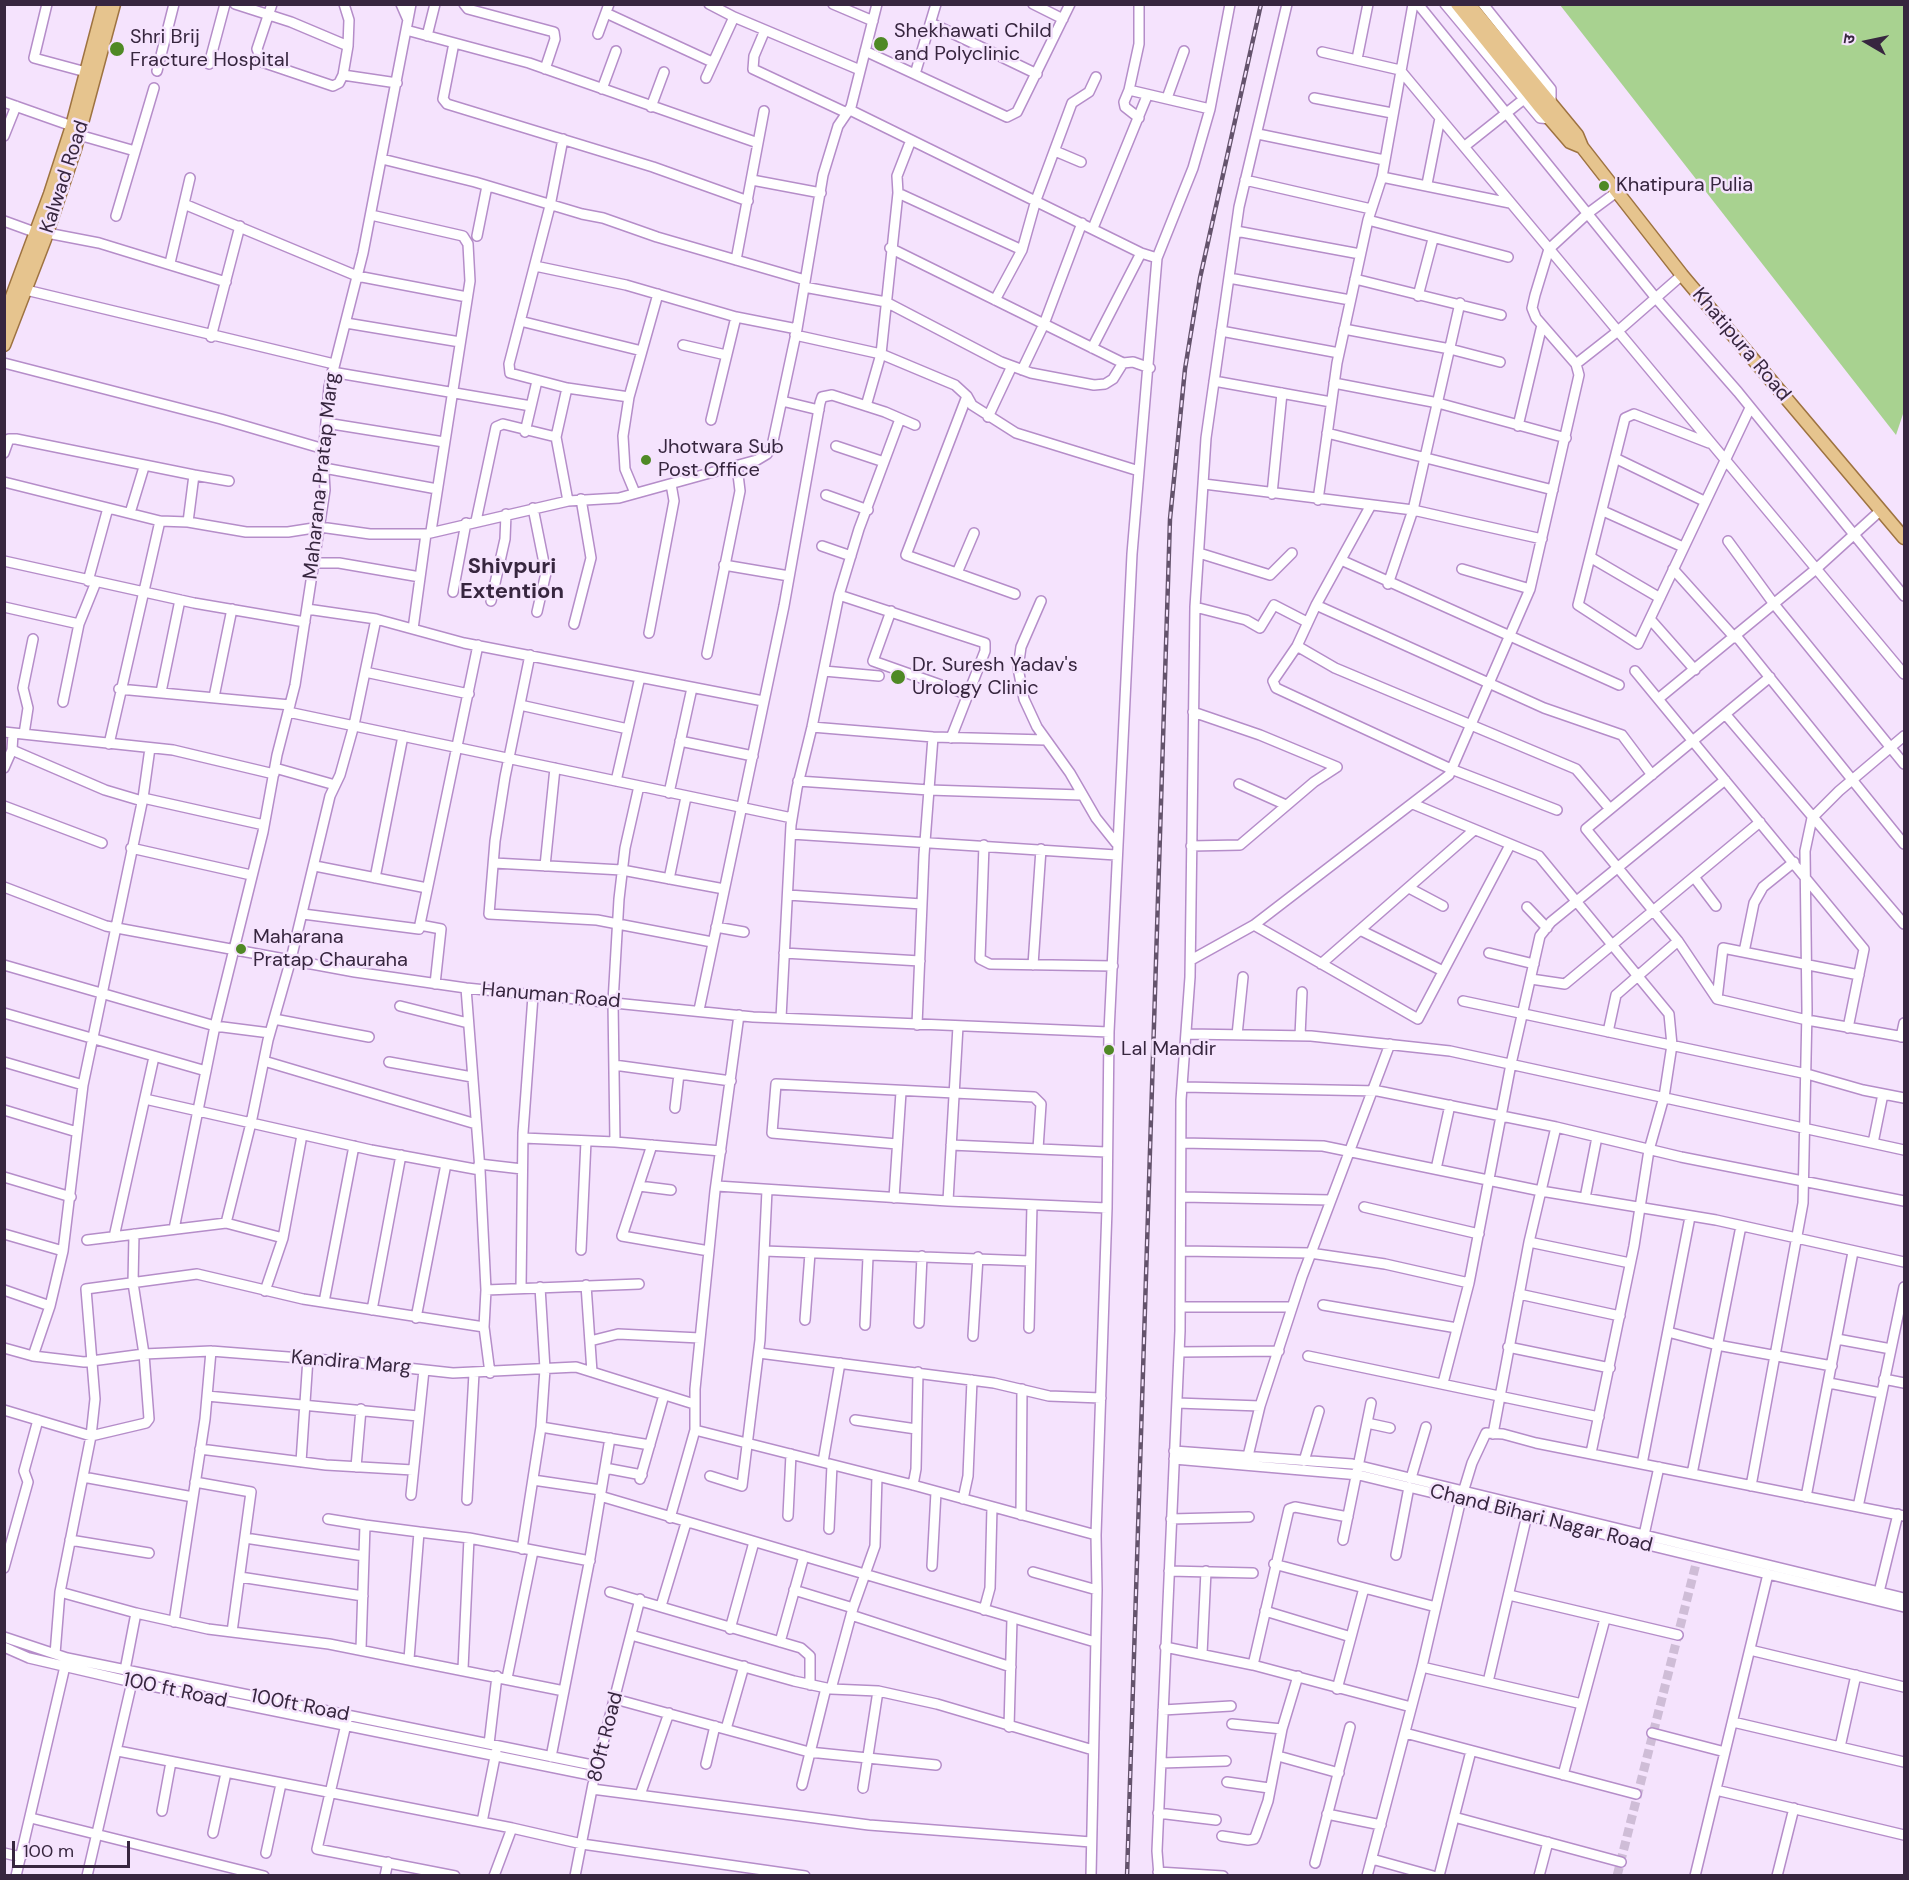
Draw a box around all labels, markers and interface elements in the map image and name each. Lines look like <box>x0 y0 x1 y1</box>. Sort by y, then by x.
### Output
north arrow <box>1837 12 1897 72</box>
place label: Shekhawati Child and Polyclinic <box>894 20 1052 67</box>
place label: Shri Brij Fracture Hospital <box>130 26 289 73</box>
text: उ <box>1838 33 1860 45</box>
marker: Shekhawati Child and Polyclinic <box>872 35 890 53</box>
marker: Shri Brij Fracture Hospital <box>108 40 126 58</box>
street label: Kalwad Road <box>36 118 94 236</box>
place label: Khatipura Pulia <box>1616 174 1753 198</box>
marker: Khatipura Pulia <box>1597 179 1611 193</box>
street label: Khatipura Road <box>1687 283 1795 407</box>
street label: Maharana Pratap Marg <box>299 371 345 581</box>
place label: Jhotwara Sub Post Office <box>658 436 784 483</box>
marker: Jhotwara Sub Post Office <box>639 453 653 467</box>
district label: Shivpuri Extention <box>460 554 564 606</box>
place label: Dr. Suresh Yadav's Urology Clinic <box>912 654 1078 701</box>
marker: Dr. Suresh Yadav's Urology Clinic <box>889 668 907 686</box>
place label: Maharana Pratap Chauraha <box>253 926 408 973</box>
marker: Maharana Pratap Chauraha <box>234 942 248 956</box>
street label: Hanuman Road <box>480 978 622 1014</box>
place label: Lal Mandir <box>1121 1038 1216 1062</box>
marker: Lal Mandir <box>1102 1043 1116 1057</box>
street label: Kandira Marg <box>290 1346 412 1380</box>
street label: Chand Bihari Nagar Road <box>1427 1480 1655 1558</box>
street label: 100 ft Road <box>121 1668 229 1714</box>
street label: 100ft Road <box>249 1685 351 1727</box>
street label: 80ft Road <box>583 1689 629 1785</box>
scale bar <box>15 1829 134 1867</box>
text: 100 m <box>23 1839 74 1863</box>

